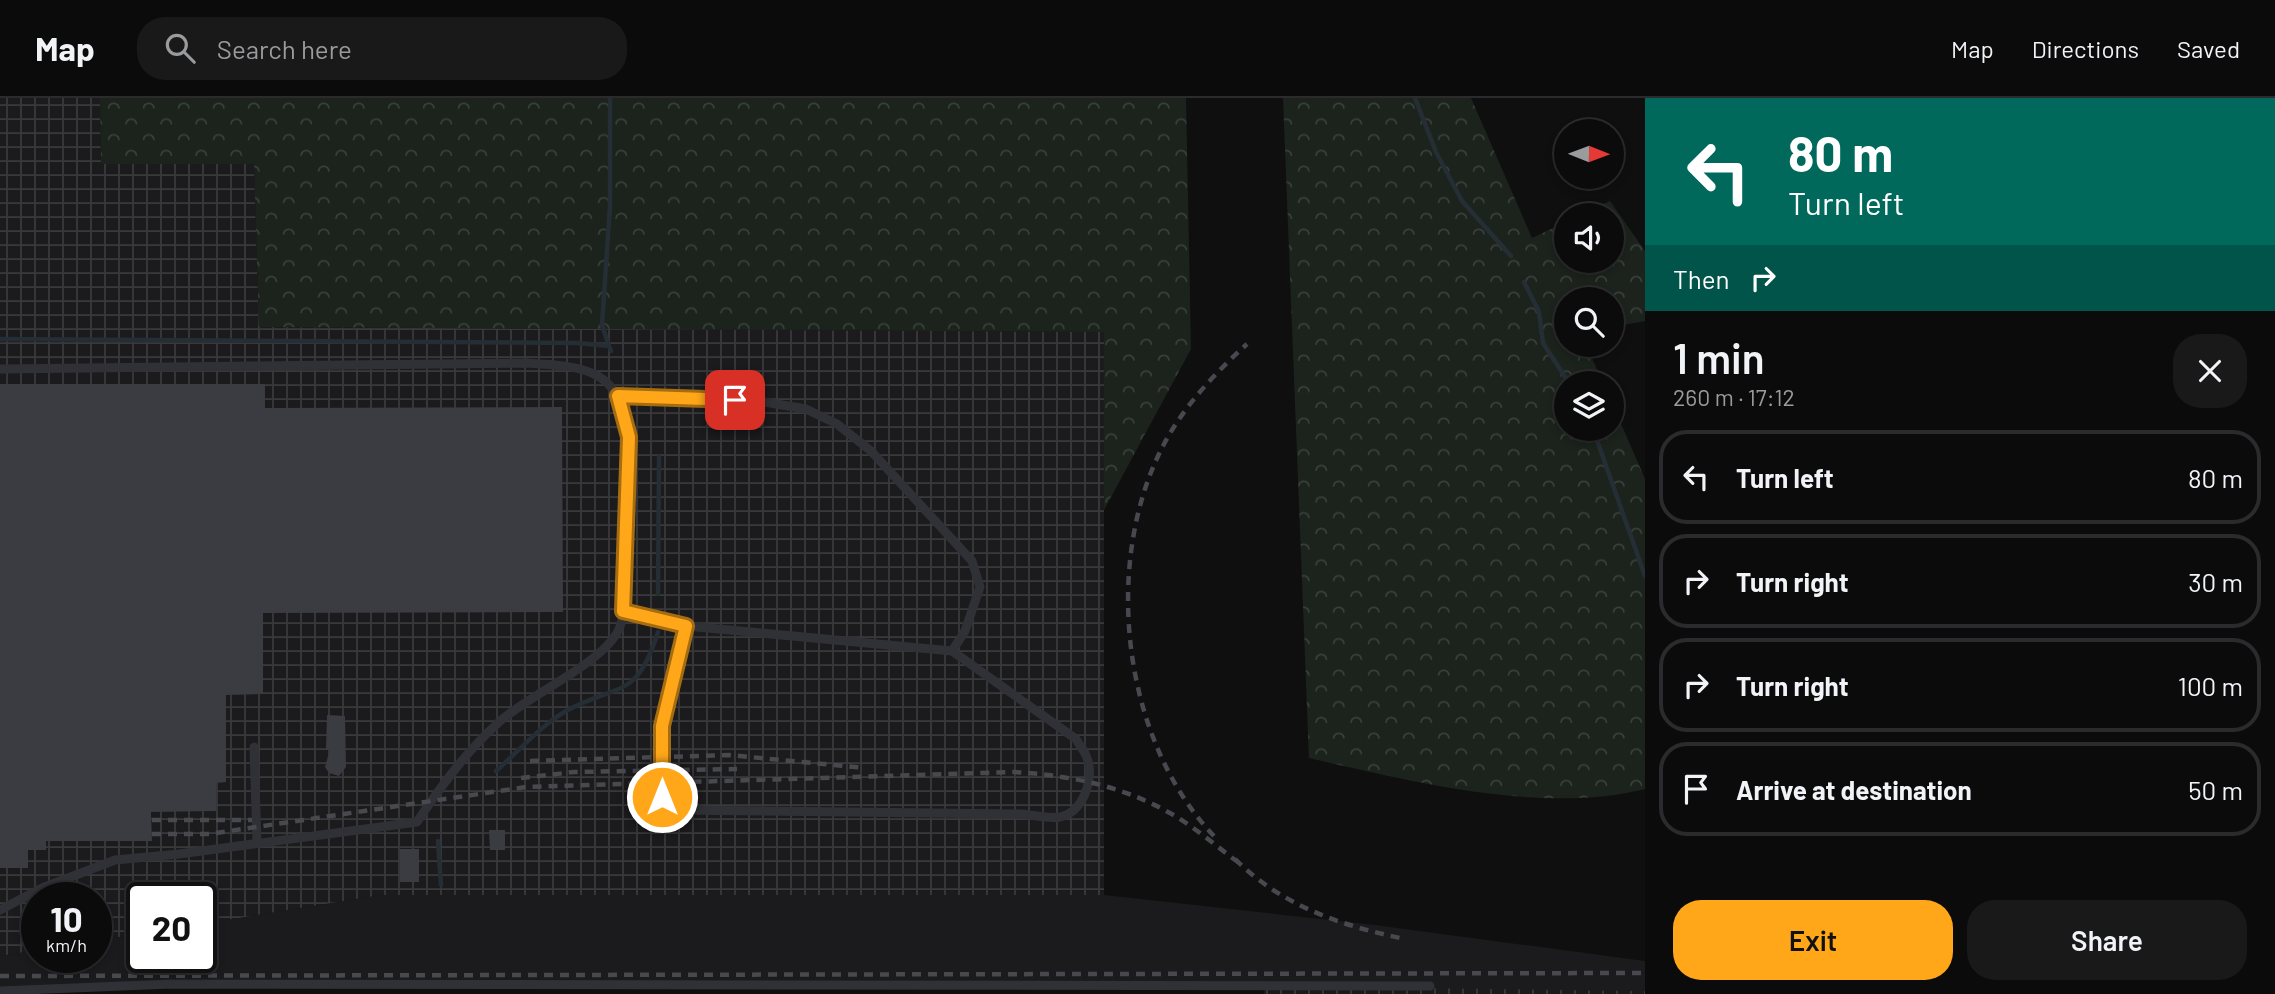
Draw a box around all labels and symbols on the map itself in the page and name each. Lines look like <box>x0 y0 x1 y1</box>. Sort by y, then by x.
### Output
north arrow <box>1554 119 1624 189</box>
pin <box>705 370 765 430</box>
position arrow <box>625 760 699 834</box>
speed limit sign: 20 <box>126 882 217 973</box>

